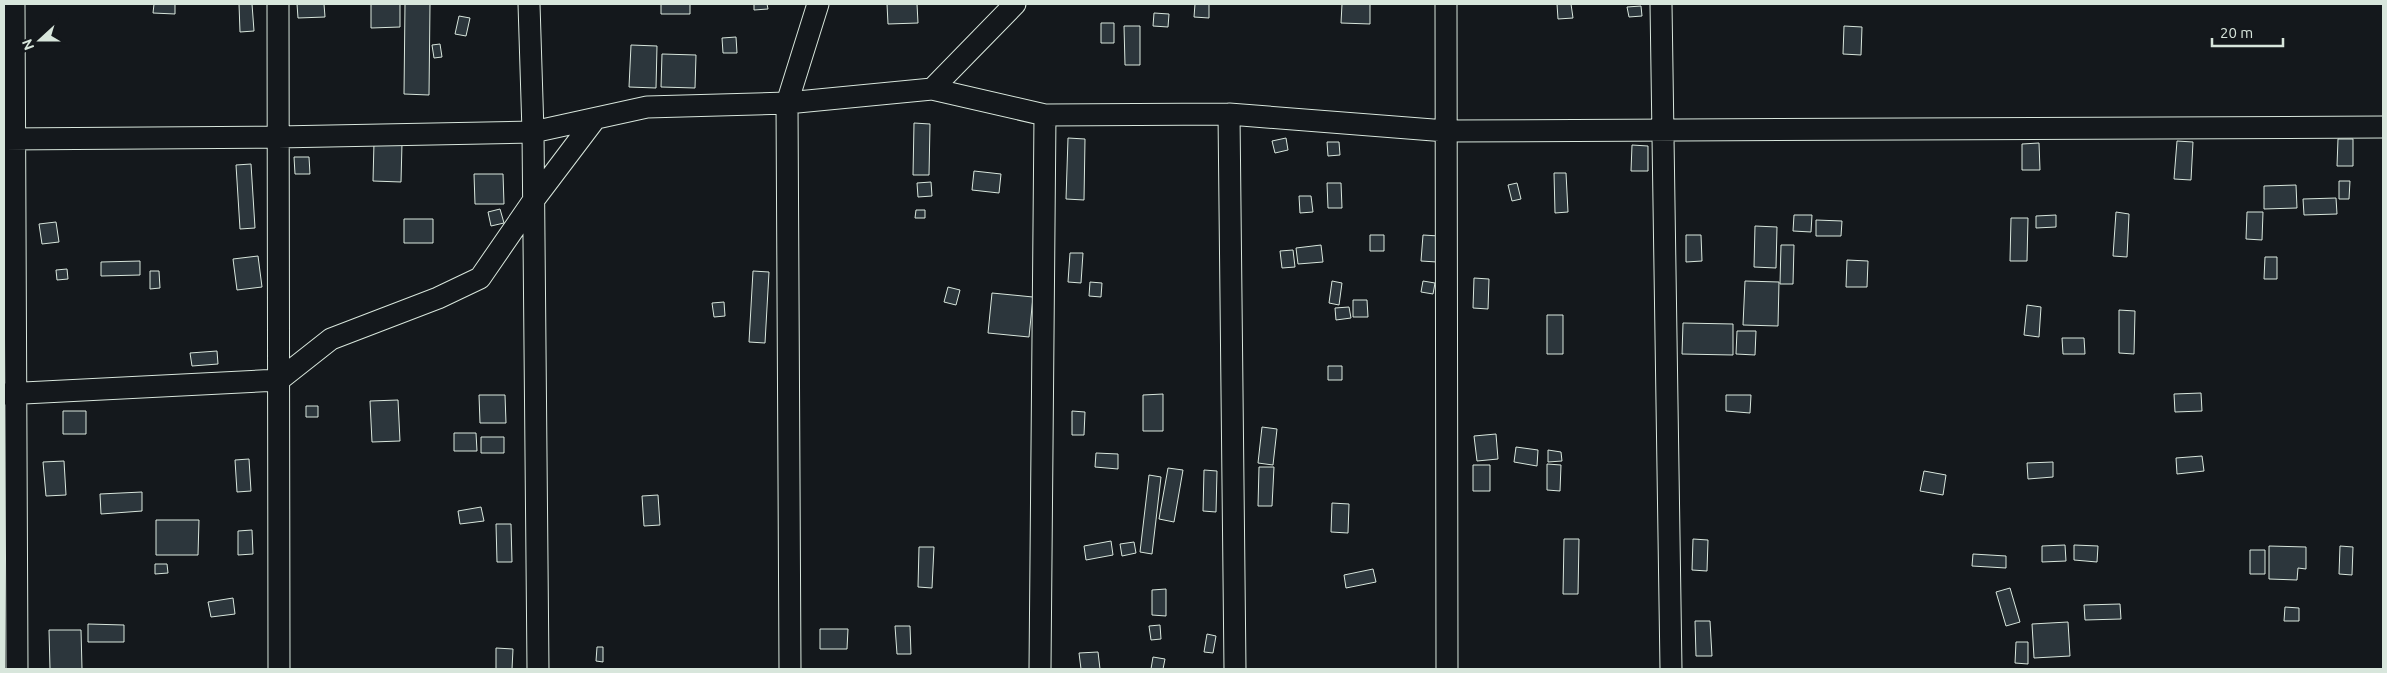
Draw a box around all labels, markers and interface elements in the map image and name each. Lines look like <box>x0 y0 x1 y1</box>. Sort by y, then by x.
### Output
north arrow <box>15 15 65 65</box>
scale bar <box>2212 15 2283 47</box>
text: 20 m <box>2220 24 2253 41</box>
text: N <box>19 37 37 52</box>

